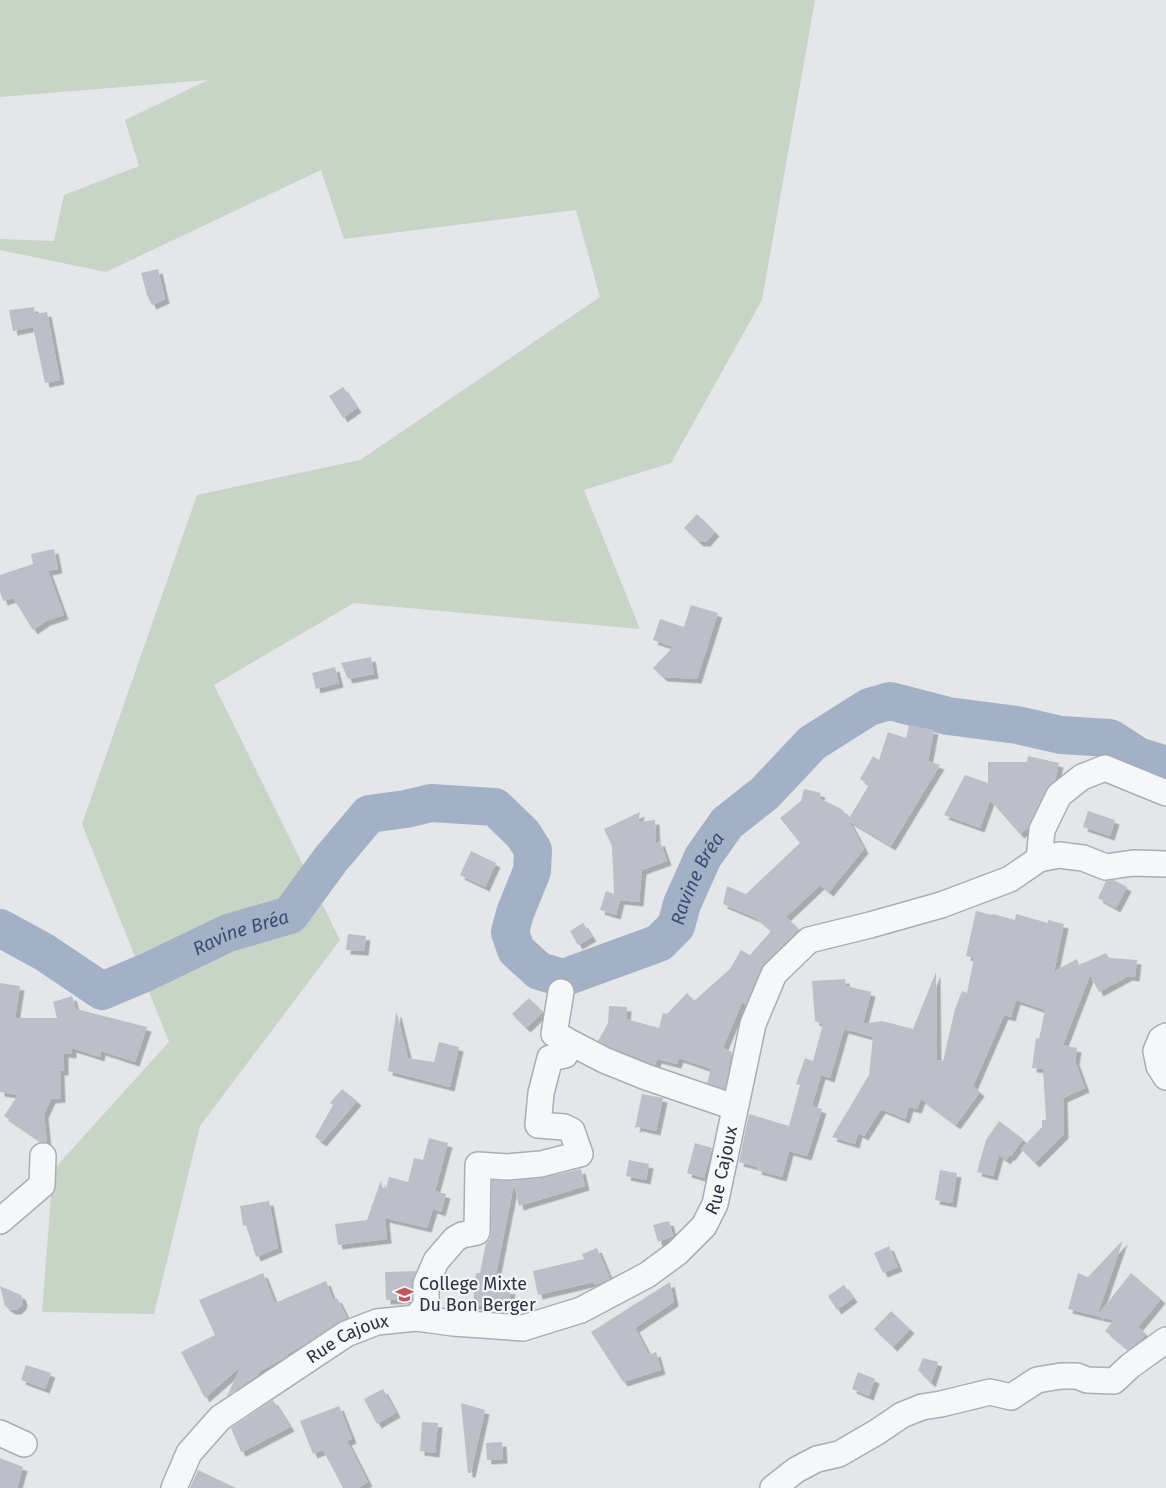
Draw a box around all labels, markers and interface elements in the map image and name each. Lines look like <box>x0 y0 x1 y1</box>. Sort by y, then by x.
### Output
water label: Ravine Bréa <box>665 827 729 927</box>
water label: Ravine Bréa <box>189 904 291 960</box>
street label: Rue Cajoux <box>700 1124 742 1219</box>
place label: College Mixte Du Bon Berger <box>419 1273 536 1316</box>
school or university icon: College Mixte Du Bon Berger <box>395 1284 415 1304</box>
street label: Rue Cajoux <box>302 1310 390 1368</box>

